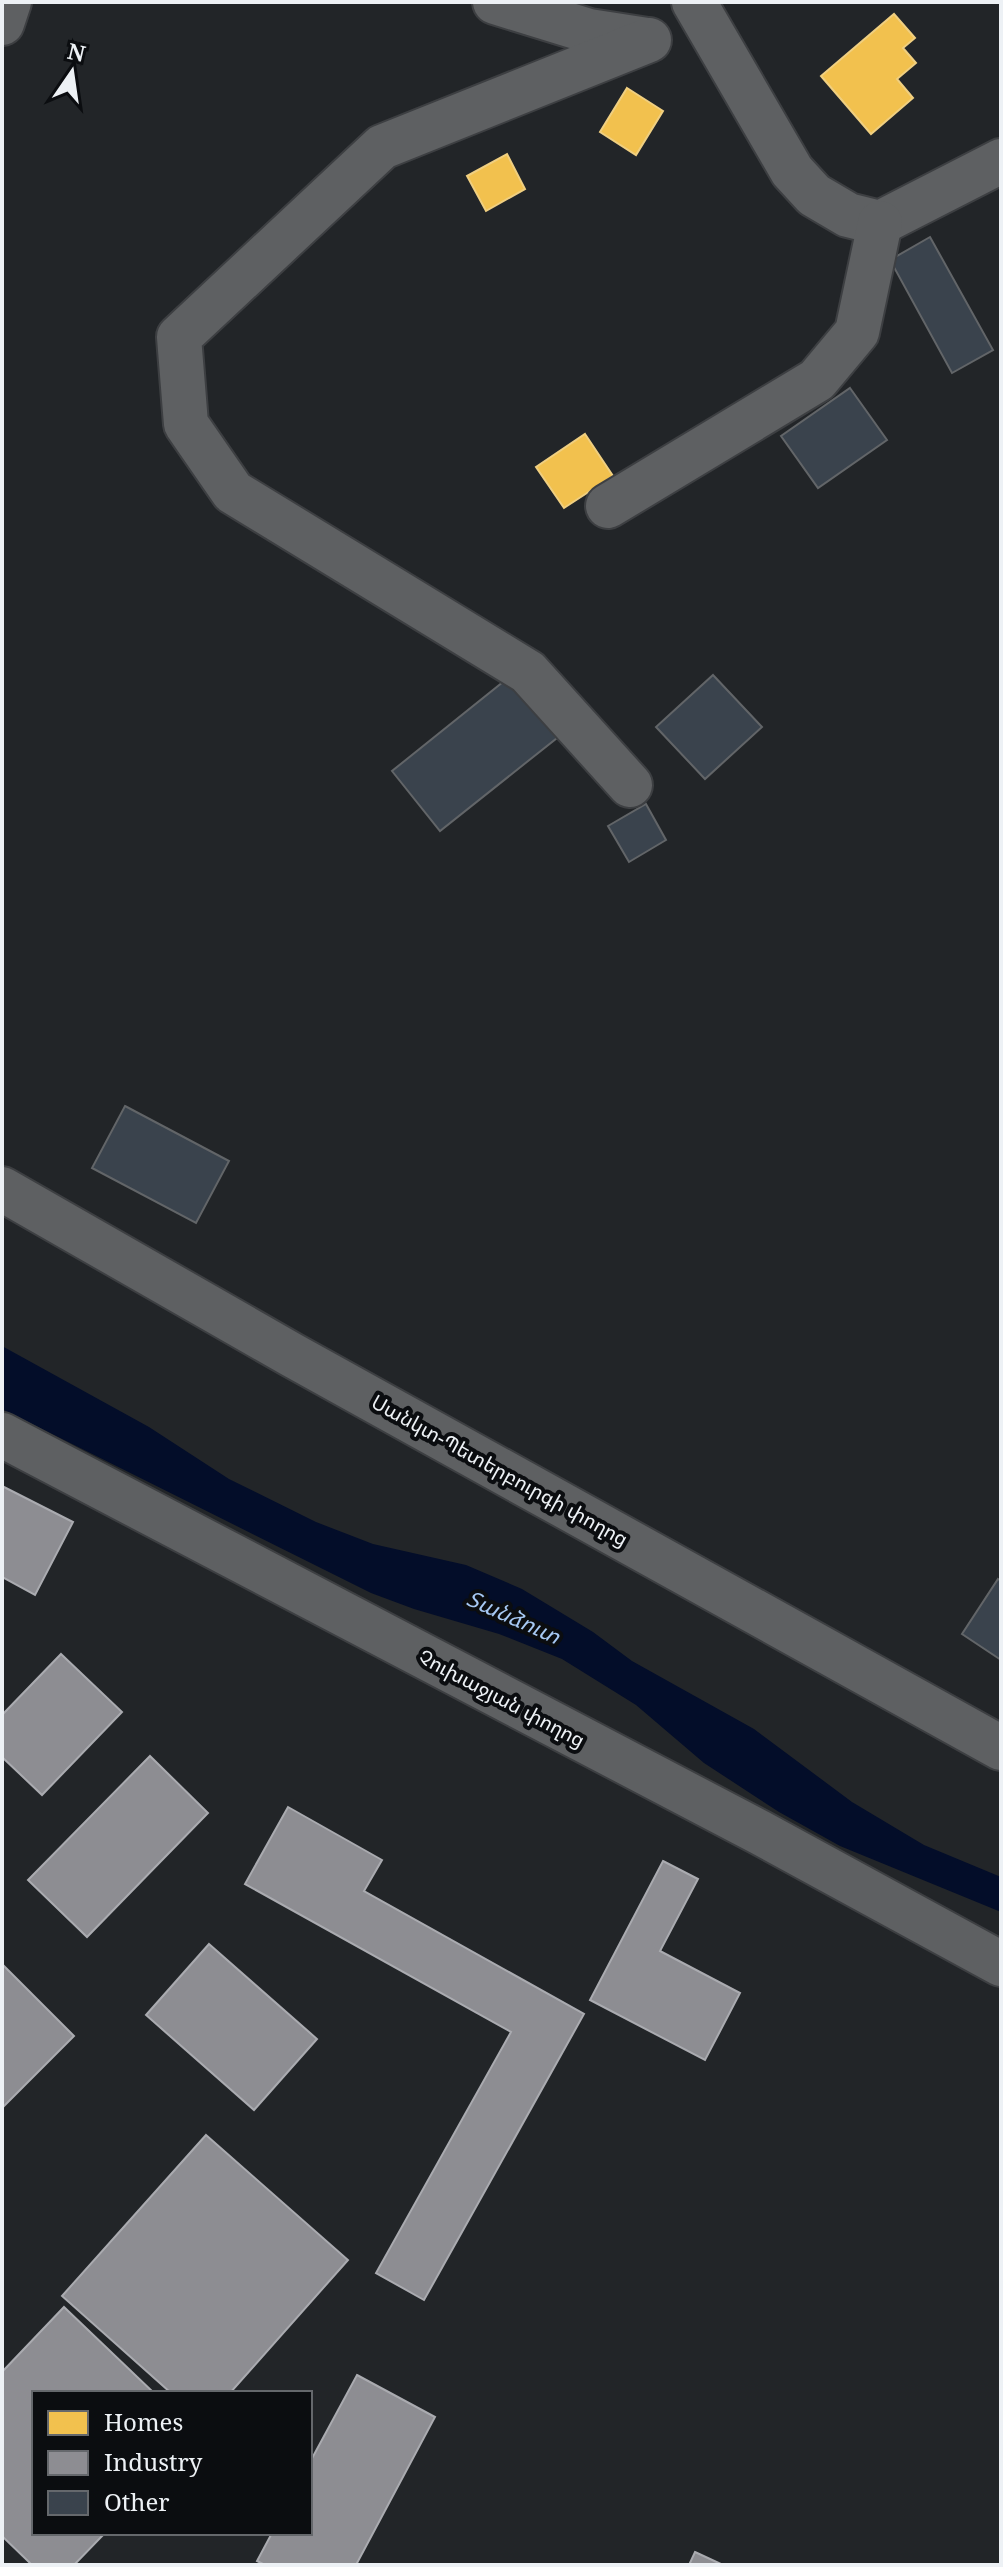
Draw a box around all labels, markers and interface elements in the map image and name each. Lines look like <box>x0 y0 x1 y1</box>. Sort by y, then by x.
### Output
north arrow <box>32 32 112 112</box>
text: N <box>65 35 89 68</box>
street label: Սանկտ-Պետերբուրգի փողոց <box>367 1388 633 1552</box>
water label: Տանձուտ <box>462 1582 566 1650</box>
street label: Չուխաջյան փողոց <box>414 1643 590 1753</box>
legend <box>32 2391 312 2535</box>
text: Homes <box>104 2405 183 2438</box>
text: Industry <box>104 2445 203 2478</box>
text: Other <box>104 2485 170 2518</box>

